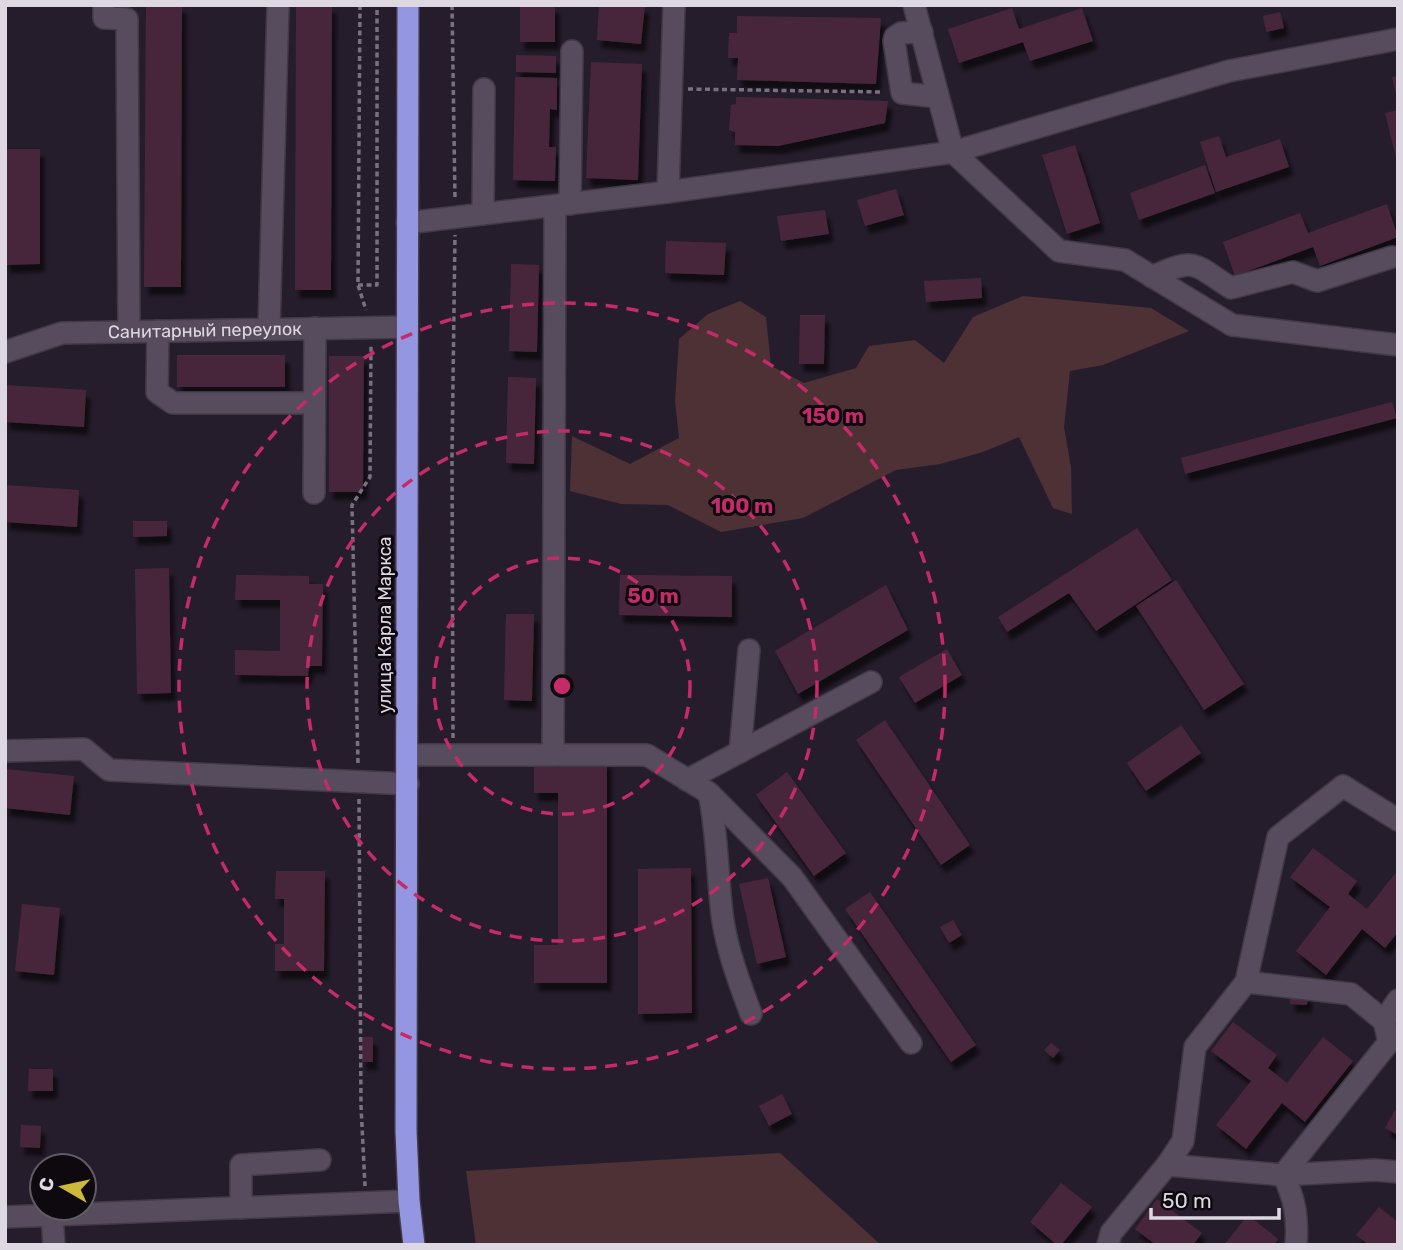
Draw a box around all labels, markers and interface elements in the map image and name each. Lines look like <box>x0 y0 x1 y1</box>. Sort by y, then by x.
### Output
street label: Санитарный переулок <box>108 318 302 343</box>
text: 150 m <box>802 403 864 428</box>
text: 100 m <box>711 493 773 518</box>
street label: улица Карла Маркса <box>374 536 396 714</box>
text: 50 m <box>627 583 679 608</box>
centre of rings <box>550 674 574 698</box>
north arrow <box>28 1152 98 1222</box>
text: С <box>34 1176 59 1193</box>
scale bar <box>1151 1176 1279 1220</box>
text: 50 m <box>1162 1188 1212 1213</box>

